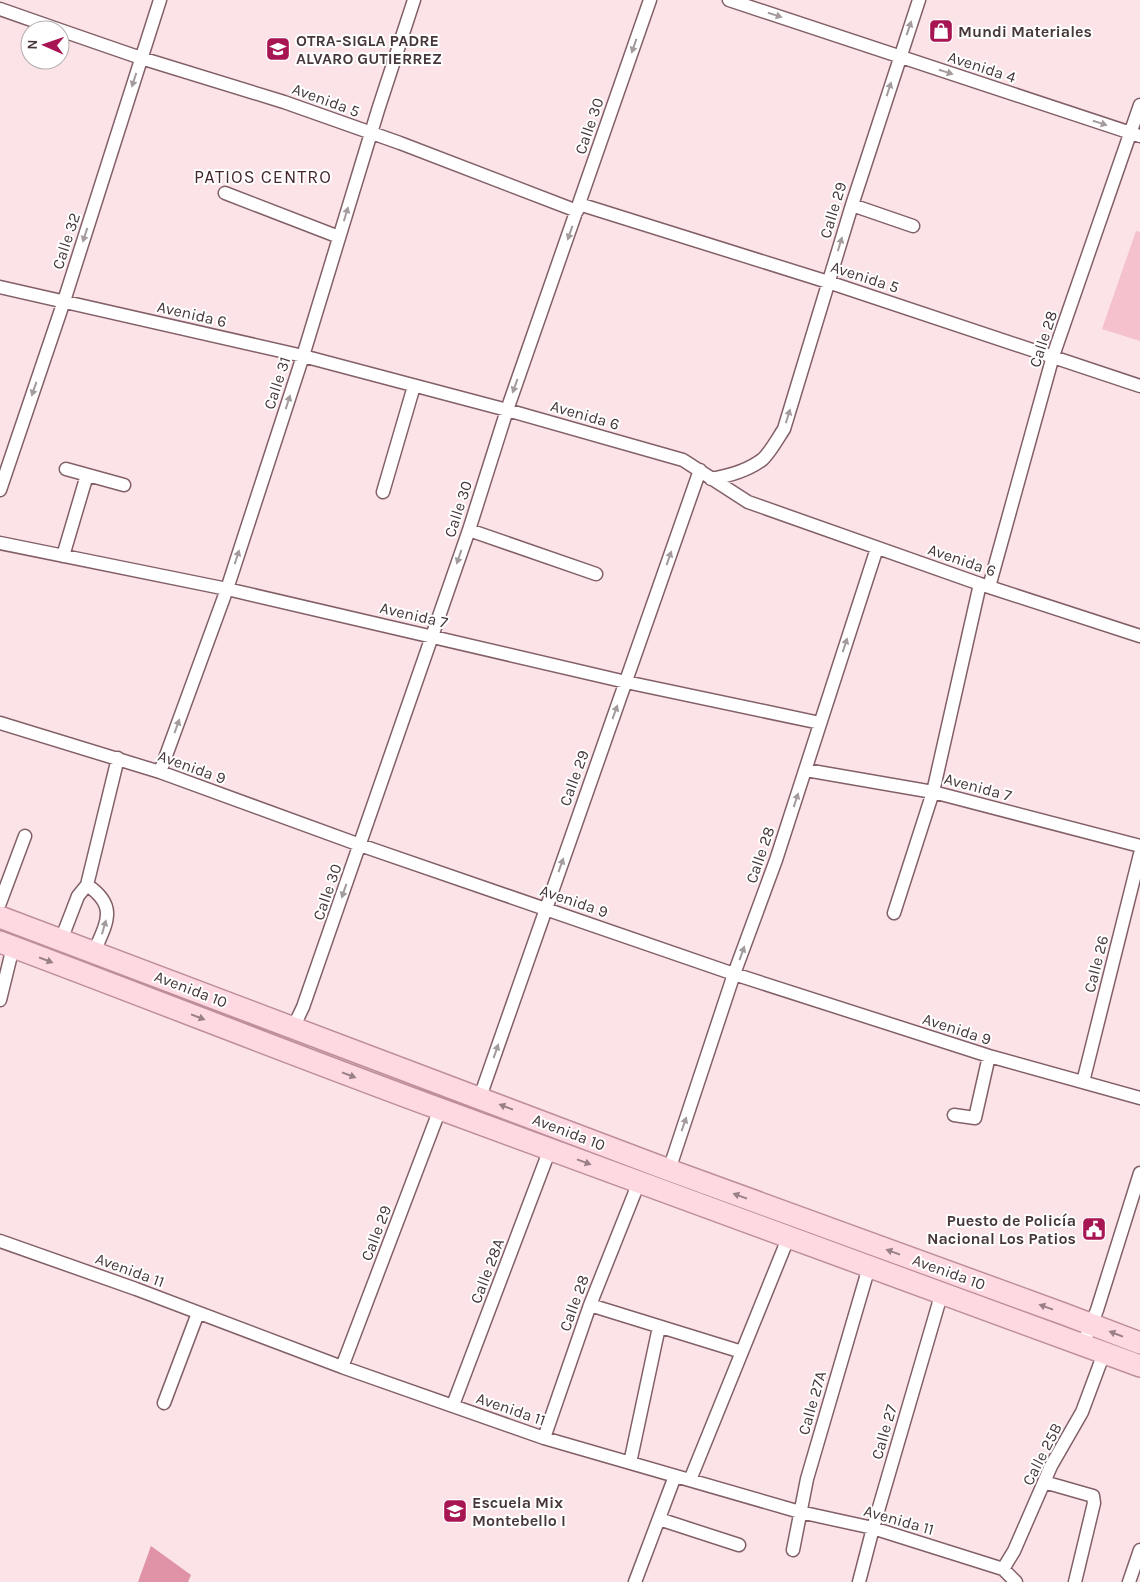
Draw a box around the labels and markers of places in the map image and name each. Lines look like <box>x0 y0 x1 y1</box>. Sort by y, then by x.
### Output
shop icon: Mundi Materiales <box>928 18 954 44</box>
place label: Mundi Materiales <box>958 22 1092 41</box>
place label: OTRA-SIGLA PADRE ALVARO GUTIERREZ <box>296 31 442 68</box>
school or university icon: OTRA-SIGLA PADRE ALVARO GUTIERREZ <box>265 36 291 62</box>
place label: Puesto de Policía Nacional Los Patios <box>927 1211 1076 1248</box>
public building icon: Puesto de Policía Nacional Los Patios <box>1081 1216 1107 1242</box>
place label: Escuela Mix Montebello I <box>472 1493 566 1530</box>
school or university icon: Escuela Mix Montebello I <box>442 1498 468 1524</box>

